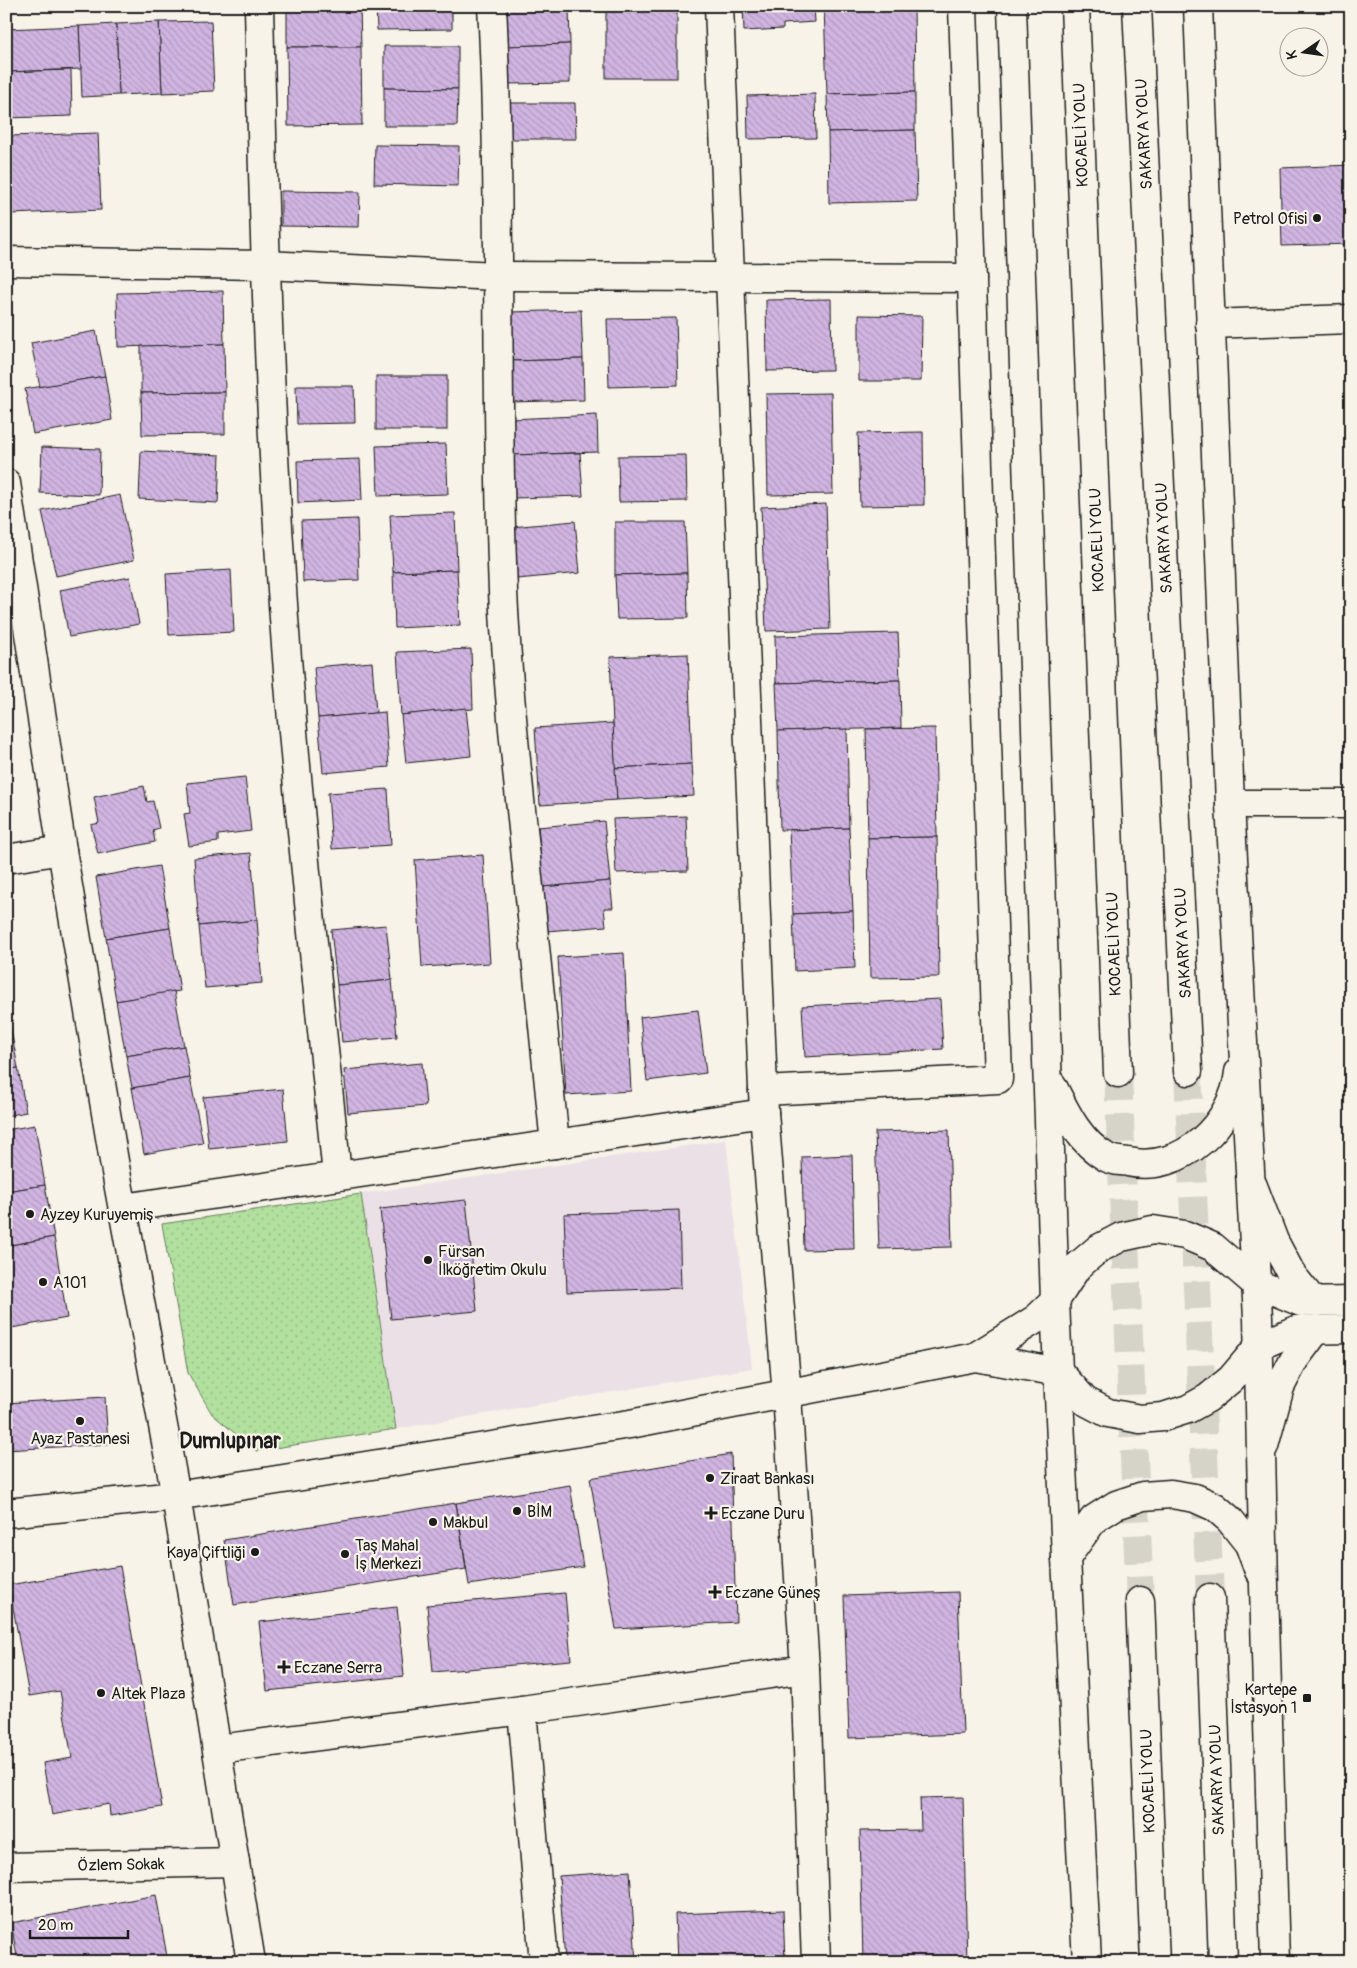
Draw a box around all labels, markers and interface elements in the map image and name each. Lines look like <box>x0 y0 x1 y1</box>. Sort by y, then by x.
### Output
north arrow <box>1280 28 1330 78</box>
text: K <box>1282 48 1301 61</box>
street label: SAKARYA YOLU <box>1131 78 1157 190</box>
street label: KOCAELİ YOLU <box>1069 82 1093 188</box>
place label: Petrol Ofisi <box>1233 209 1307 229</box>
marker: Petrol Ofisi <box>1311 212 1323 224</box>
street label: SAKARYA YOLU <box>1151 482 1177 594</box>
street label: KOCAELİ YOLU <box>1085 487 1109 593</box>
street label: SAKARYA YOLU <box>1170 887 1196 999</box>
street label: KOCAELİ YOLU <box>1102 891 1126 997</box>
place label: Ayzey Kuruyemiş <box>40 1205 153 1225</box>
marker: Ayzey Kuruyemiş <box>24 1208 36 1220</box>
place label: Fürsan İlköğretim Okulu <box>438 1242 547 1280</box>
marker: Fürsan İlköğretim Okulu <box>422 1254 434 1266</box>
place label: A101 <box>53 1273 87 1293</box>
marker: A101 <box>37 1276 49 1288</box>
marker: Ayaz Pastanesi <box>74 1415 86 1427</box>
district label: Dumlupınar <box>179 1428 281 1455</box>
place label: Ayaz Pastanesi <box>31 1429 130 1449</box>
place label: Ziraat Bankası <box>720 1469 814 1489</box>
marker: Ziraat Bankası <box>704 1472 716 1484</box>
place label: BİM <box>527 1502 552 1522</box>
place label: Eczane Duru <box>721 1504 805 1524</box>
marker: BİM <box>511 1505 523 1517</box>
marker: Eczane Duru <box>705 1507 717 1519</box>
place label: Makbul <box>443 1513 488 1533</box>
marker: Makbul <box>427 1516 439 1528</box>
place label: Taş Mahal İş Merkezi <box>355 1536 421 1574</box>
place label: Kaya Çiftliği <box>166 1543 245 1563</box>
marker: Kaya Çiftliği <box>249 1546 261 1558</box>
marker: Taş Mahal İş Merkezi <box>339 1548 351 1560</box>
place label: Eczane Güneş <box>725 1583 820 1603</box>
marker: Eczane Güneş <box>709 1586 721 1598</box>
place label: Eczane Serra <box>294 1658 382 1678</box>
marker: Eczane Serra <box>278 1661 290 1673</box>
place label: Kartepe İstasyon 1 <box>1230 1680 1297 1718</box>
place label: Altek Plaza <box>111 1684 186 1704</box>
marker: Altek Plaza <box>95 1687 107 1699</box>
marker: Kartepe İstasyon 1 <box>1301 1692 1313 1704</box>
street label: SAKARYA YOLU <box>1205 1724 1229 1836</box>
street label: KOCAELİ YOLU <box>1136 1728 1160 1834</box>
street label: Özlem Sokak <box>77 1854 165 1876</box>
scale bar <box>30 1908 128 1940</box>
text: 20 m <box>38 1916 73 1935</box>

